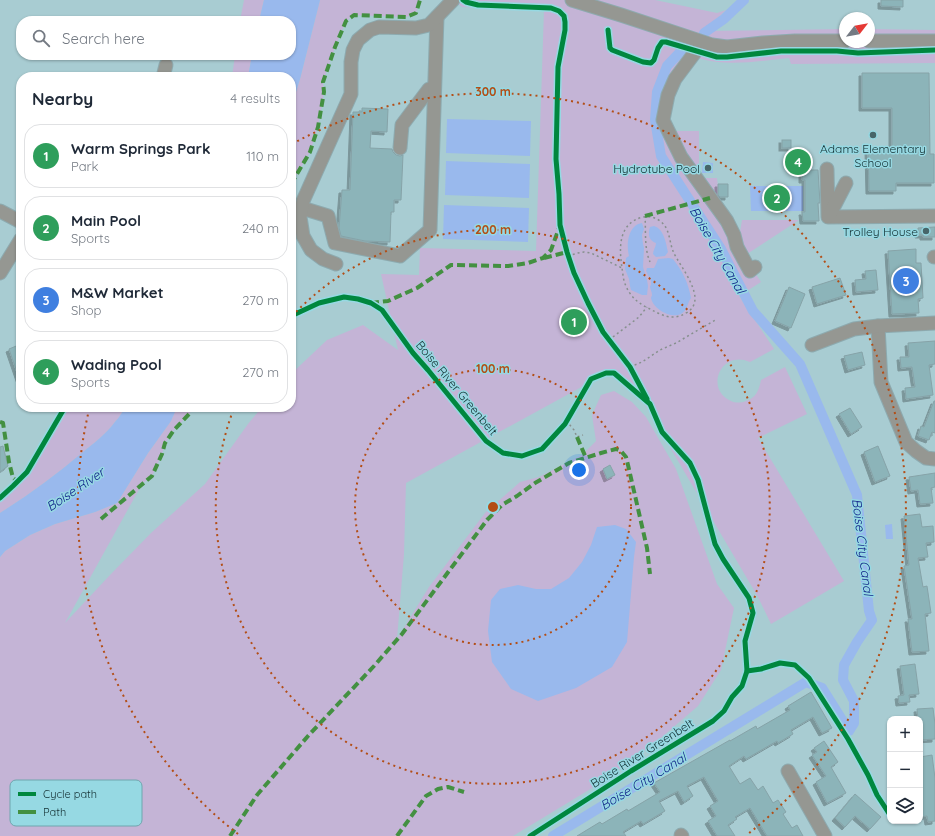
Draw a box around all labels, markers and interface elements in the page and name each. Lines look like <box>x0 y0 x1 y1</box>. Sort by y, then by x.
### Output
north arrow <box>839 12 875 48</box>
search box <box>16 16 296 60</box>
icon: search <box>30 27 52 49</box>
text: Search here <box>62 29 145 48</box>
text: 300 m <box>475 84 511 99</box>
text: Nearby <box>32 88 93 109</box>
text: 4 results <box>230 90 280 106</box>
marker: Adams Elementary School <box>868 130 878 140</box>
text: Warm Springs Park <box>71 139 211 158</box>
place label: Adams Elementary School <box>820 141 926 170</box>
pin: 4 <box>785 147 811 177</box>
text: 1 <box>43 148 49 164</box>
text: 110 m <box>246 148 279 164</box>
text: Park <box>71 158 99 174</box>
place label: Hydrotube Pool <box>613 161 700 176</box>
marker: Hydrotube Pool <box>703 163 713 173</box>
pin: 2 <box>764 183 790 213</box>
water label: Boise City Canal <box>687 204 750 298</box>
text: Main Pool <box>71 211 141 230</box>
text: 2 <box>42 220 50 236</box>
text: 240 m <box>242 220 279 236</box>
text: 200 m <box>475 222 511 237</box>
place label: Trolley House <box>843 224 918 239</box>
marker: Trolley House <box>921 226 931 236</box>
text: Sports <box>71 230 110 246</box>
pin: 3 <box>893 266 919 296</box>
text: M&W Market <box>71 283 164 302</box>
text: 3 <box>43 292 49 308</box>
text: 270 m <box>242 292 279 308</box>
text: Shop <box>71 302 101 318</box>
pin: 1 <box>561 307 587 337</box>
street label: Boise River Greenbelt <box>413 338 501 438</box>
text: Wading Pool <box>71 355 162 374</box>
text: 100 m <box>476 361 510 376</box>
text: 4 <box>42 364 50 380</box>
text: 270 m <box>242 364 279 380</box>
text: Sports <box>71 374 110 390</box>
your location <box>569 460 589 480</box>
water label: Boise River <box>43 463 109 514</box>
water label: Boise City Canal <box>849 498 877 598</box>
centre of rings <box>486 500 500 514</box>
street label: Boise River Greenbelt <box>588 715 696 791</box>
map controls <box>887 716 923 824</box>
button: + <box>887 716 923 752</box>
water label: Boise City Canal <box>597 748 691 813</box>
button: − <box>887 752 923 788</box>
legend <box>10 780 142 826</box>
text: Cycle path <box>43 787 97 801</box>
button: layers <box>887 788 923 824</box>
text: Path <box>43 805 66 819</box>

